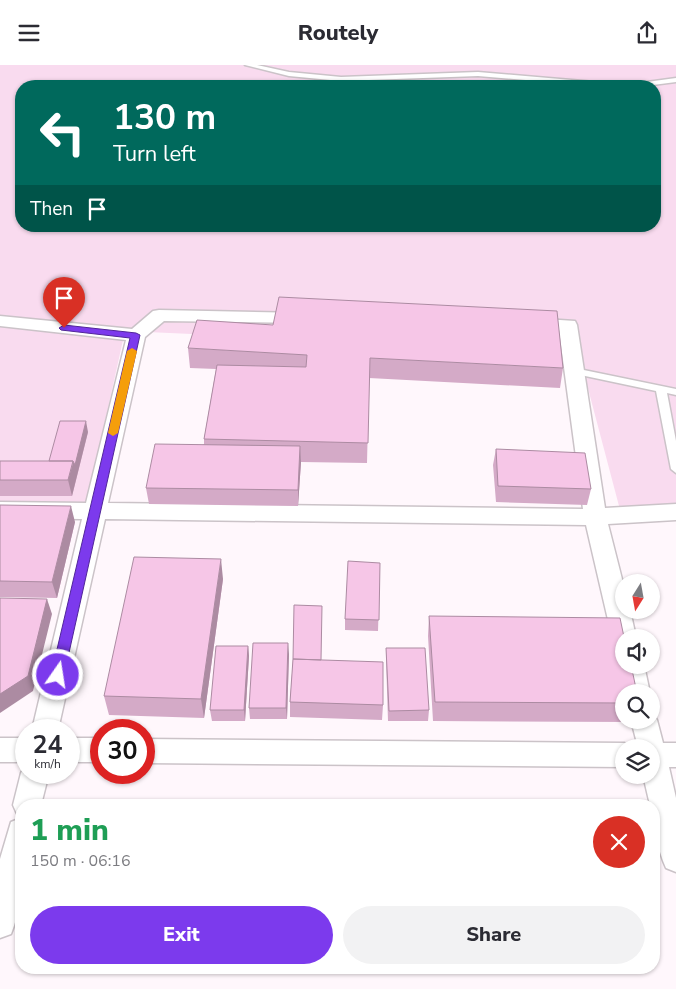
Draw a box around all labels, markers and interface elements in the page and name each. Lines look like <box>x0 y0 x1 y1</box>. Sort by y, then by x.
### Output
text: Routely <box>298 18 378 48</box>
icon: menu <box>15 19 43 47</box>
icon: share <box>633 19 661 47</box>
text: 130 m <box>113 94 216 141</box>
icon: left <box>30 100 95 165</box>
text: Turn left <box>113 139 196 169</box>
icon: arrive <box>83 195 111 223</box>
text: Then <box>30 196 73 222</box>
pin <box>43 277 85 328</box>
icon: arrive <box>50 284 78 312</box>
north arrow <box>615 574 660 619</box>
map controls <box>615 574 660 784</box>
button: sound <box>615 629 660 674</box>
position arrow <box>31 648 83 700</box>
button: search <box>615 684 660 729</box>
speed limit sign: 30 <box>90 719 155 784</box>
text: 24 <box>32 728 63 762</box>
button: layers <box>615 739 660 784</box>
text: km/h <box>34 756 61 772</box>
text: 1 min <box>30 810 109 851</box>
button: close <box>593 816 645 868</box>
text: 150 m · 06:16 <box>30 850 131 872</box>
button: Exit <box>30 906 333 964</box>
button: Share <box>343 906 645 964</box>

